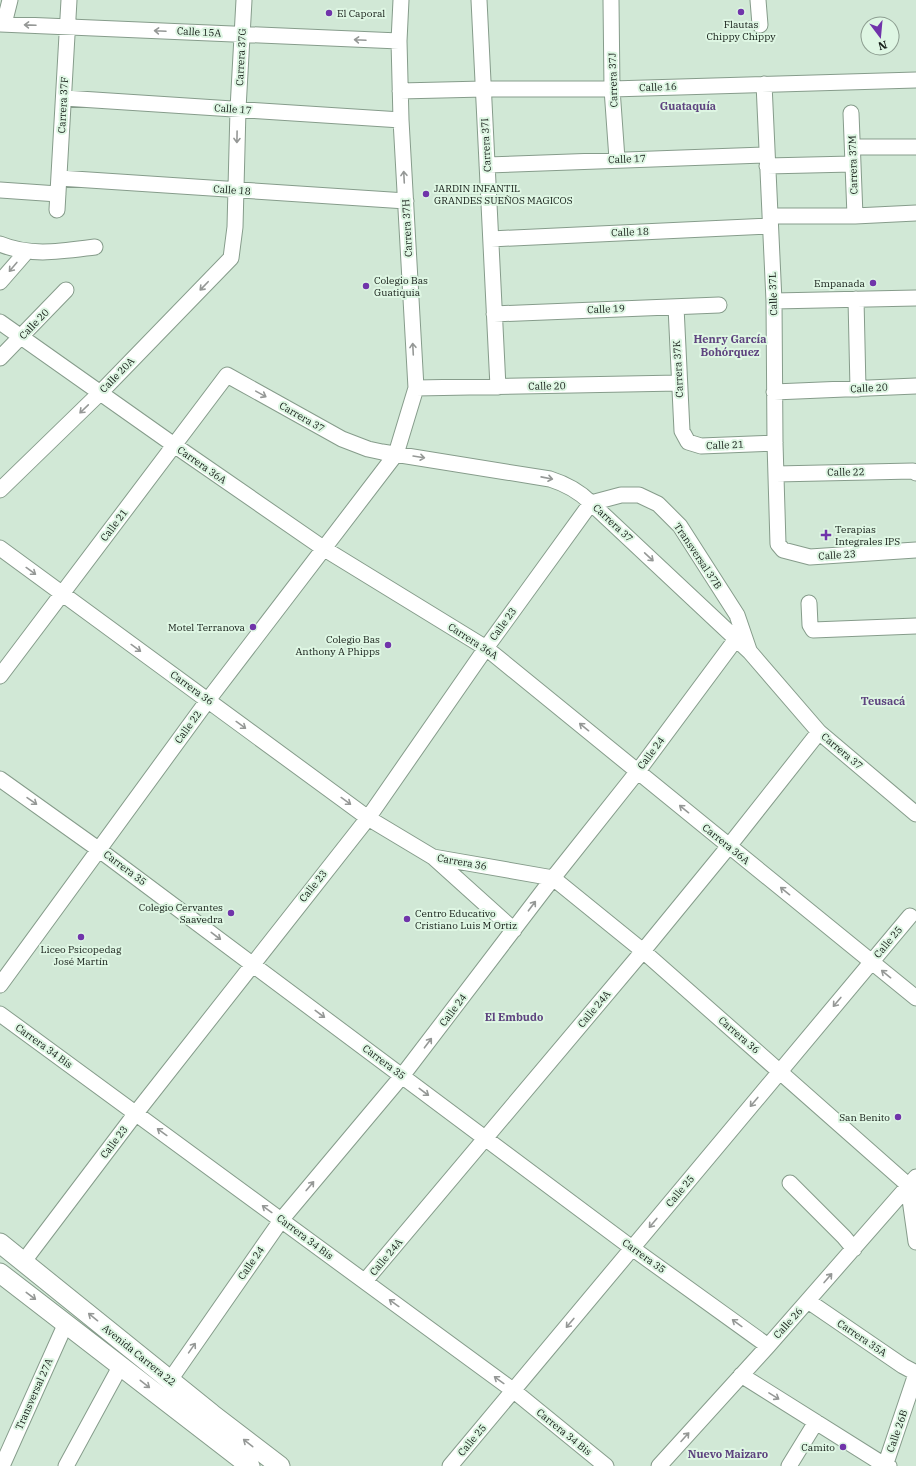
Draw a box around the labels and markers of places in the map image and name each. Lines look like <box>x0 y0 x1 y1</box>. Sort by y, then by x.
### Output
place label: El Caporal <box>337 7 385 20</box>
marker: Flautas Chippy Chippy <box>736 7 746 17</box>
marker: El Caporal <box>324 8 334 18</box>
place label: Flautas Chippy Chippy <box>706 18 776 43</box>
place label: JARDIN INFANTIL GRANDES SUEÑOS MAGICOS <box>434 182 573 207</box>
marker: JARDIN INFANTIL GRANDES SUEÑOS MAGICOS <box>421 189 431 199</box>
place label: Colegio Bas Guatiquia <box>374 274 428 299</box>
place label: Empanada <box>814 277 866 290</box>
marker: Empanada <box>868 278 878 288</box>
marker: Colegio Bas Guatiquia <box>361 281 371 291</box>
place label: Terapias Integrales IPS <box>835 523 900 548</box>
marker: Terapias Integrales IPS <box>820 529 832 541</box>
place label: Motel Terranova <box>168 621 246 634</box>
marker: Motel Terranova <box>248 622 258 632</box>
place label: Colegio Bas Anthony A Phipps <box>295 633 380 658</box>
marker: Colegio Bas Anthony A Phipps <box>383 640 393 650</box>
place label: Colegio Cervantes Saavedra <box>139 901 224 926</box>
place label: Centro Educativo Cristiano Luis M Ortiz <box>415 907 517 932</box>
marker: Colegio Cervantes Saavedra <box>226 908 236 918</box>
marker: Centro Educativo Cristiano Luis M Ortiz <box>402 914 412 924</box>
marker: Liceo Psicopedag José Martín <box>76 932 86 942</box>
place label: Liceo Psicopedag José Martín <box>41 943 122 968</box>
place label: San Benito <box>839 1111 890 1124</box>
marker: San Benito <box>893 1112 903 1122</box>
place label: Camito <box>801 1441 835 1454</box>
marker: Camito <box>838 1442 848 1452</box>

